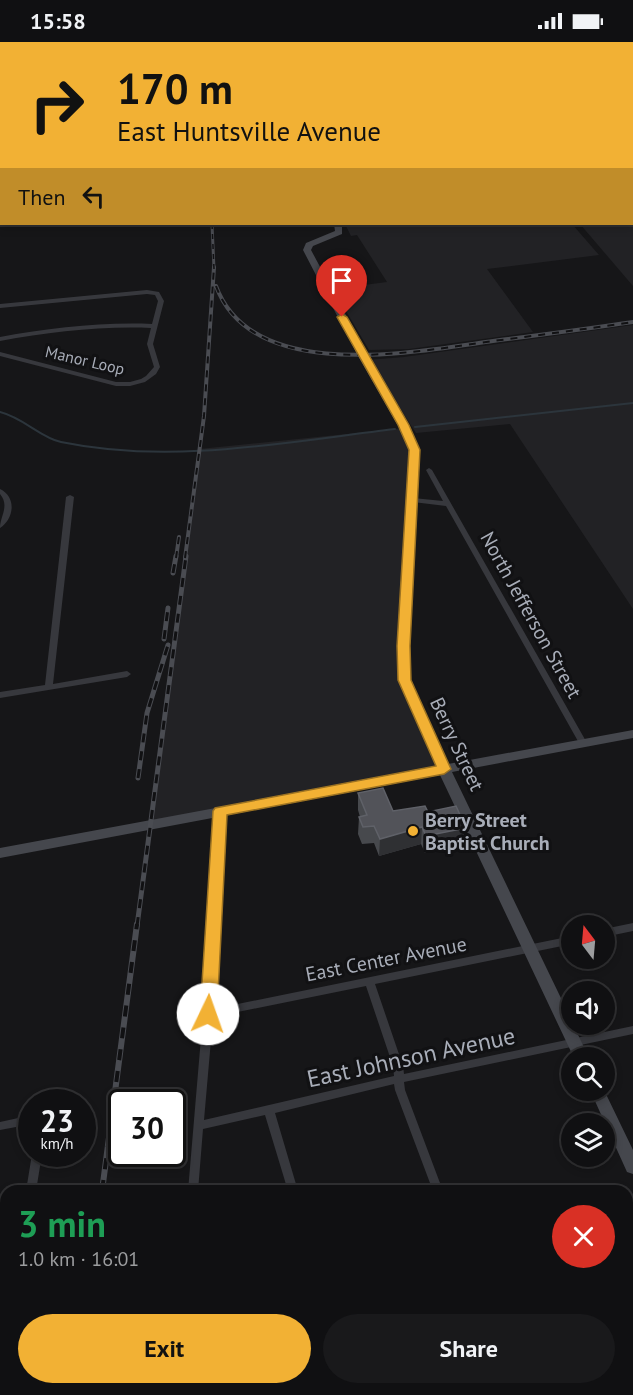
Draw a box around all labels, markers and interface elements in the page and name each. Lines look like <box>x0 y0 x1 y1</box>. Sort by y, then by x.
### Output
text: 15:58 <box>30 7 86 35</box>
text: 170 m <box>117 61 233 116</box>
icon: right <box>18 66 96 144</box>
text: East Huntsville Avenue <box>117 114 381 148</box>
icon: left <box>77 180 110 213</box>
text: Then <box>18 183 65 211</box>
pin <box>316 255 367 317</box>
icon: arrive <box>325 264 358 297</box>
street label: Manor Loop <box>43 341 127 379</box>
street label: North Jefferson Street <box>474 527 588 703</box>
street label: Berry Street <box>424 693 490 795</box>
place label: Berry Street Baptist Church <box>425 807 550 856</box>
marker: Berry Street Baptist Church <box>406 824 420 838</box>
north arrow <box>561 915 615 969</box>
map controls <box>561 915 615 1167</box>
street label: East Center Avenue <box>303 931 469 987</box>
button: sound <box>561 981 615 1035</box>
position arrow <box>176 982 240 1046</box>
street label: East Johnson Avenue <box>304 1020 518 1094</box>
button: search <box>561 1047 615 1101</box>
speed limit sign: 30 <box>108 1089 186 1167</box>
text: 23 <box>40 1101 74 1140</box>
button: layers <box>561 1113 615 1167</box>
text: km/h <box>41 1134 73 1153</box>
text: 3 min <box>18 1200 106 1247</box>
button: close <box>552 1205 615 1268</box>
text: 1.0 km · 16:01 <box>18 1246 139 1272</box>
button: Exit <box>18 1314 311 1383</box>
button: Share <box>323 1314 615 1383</box>

